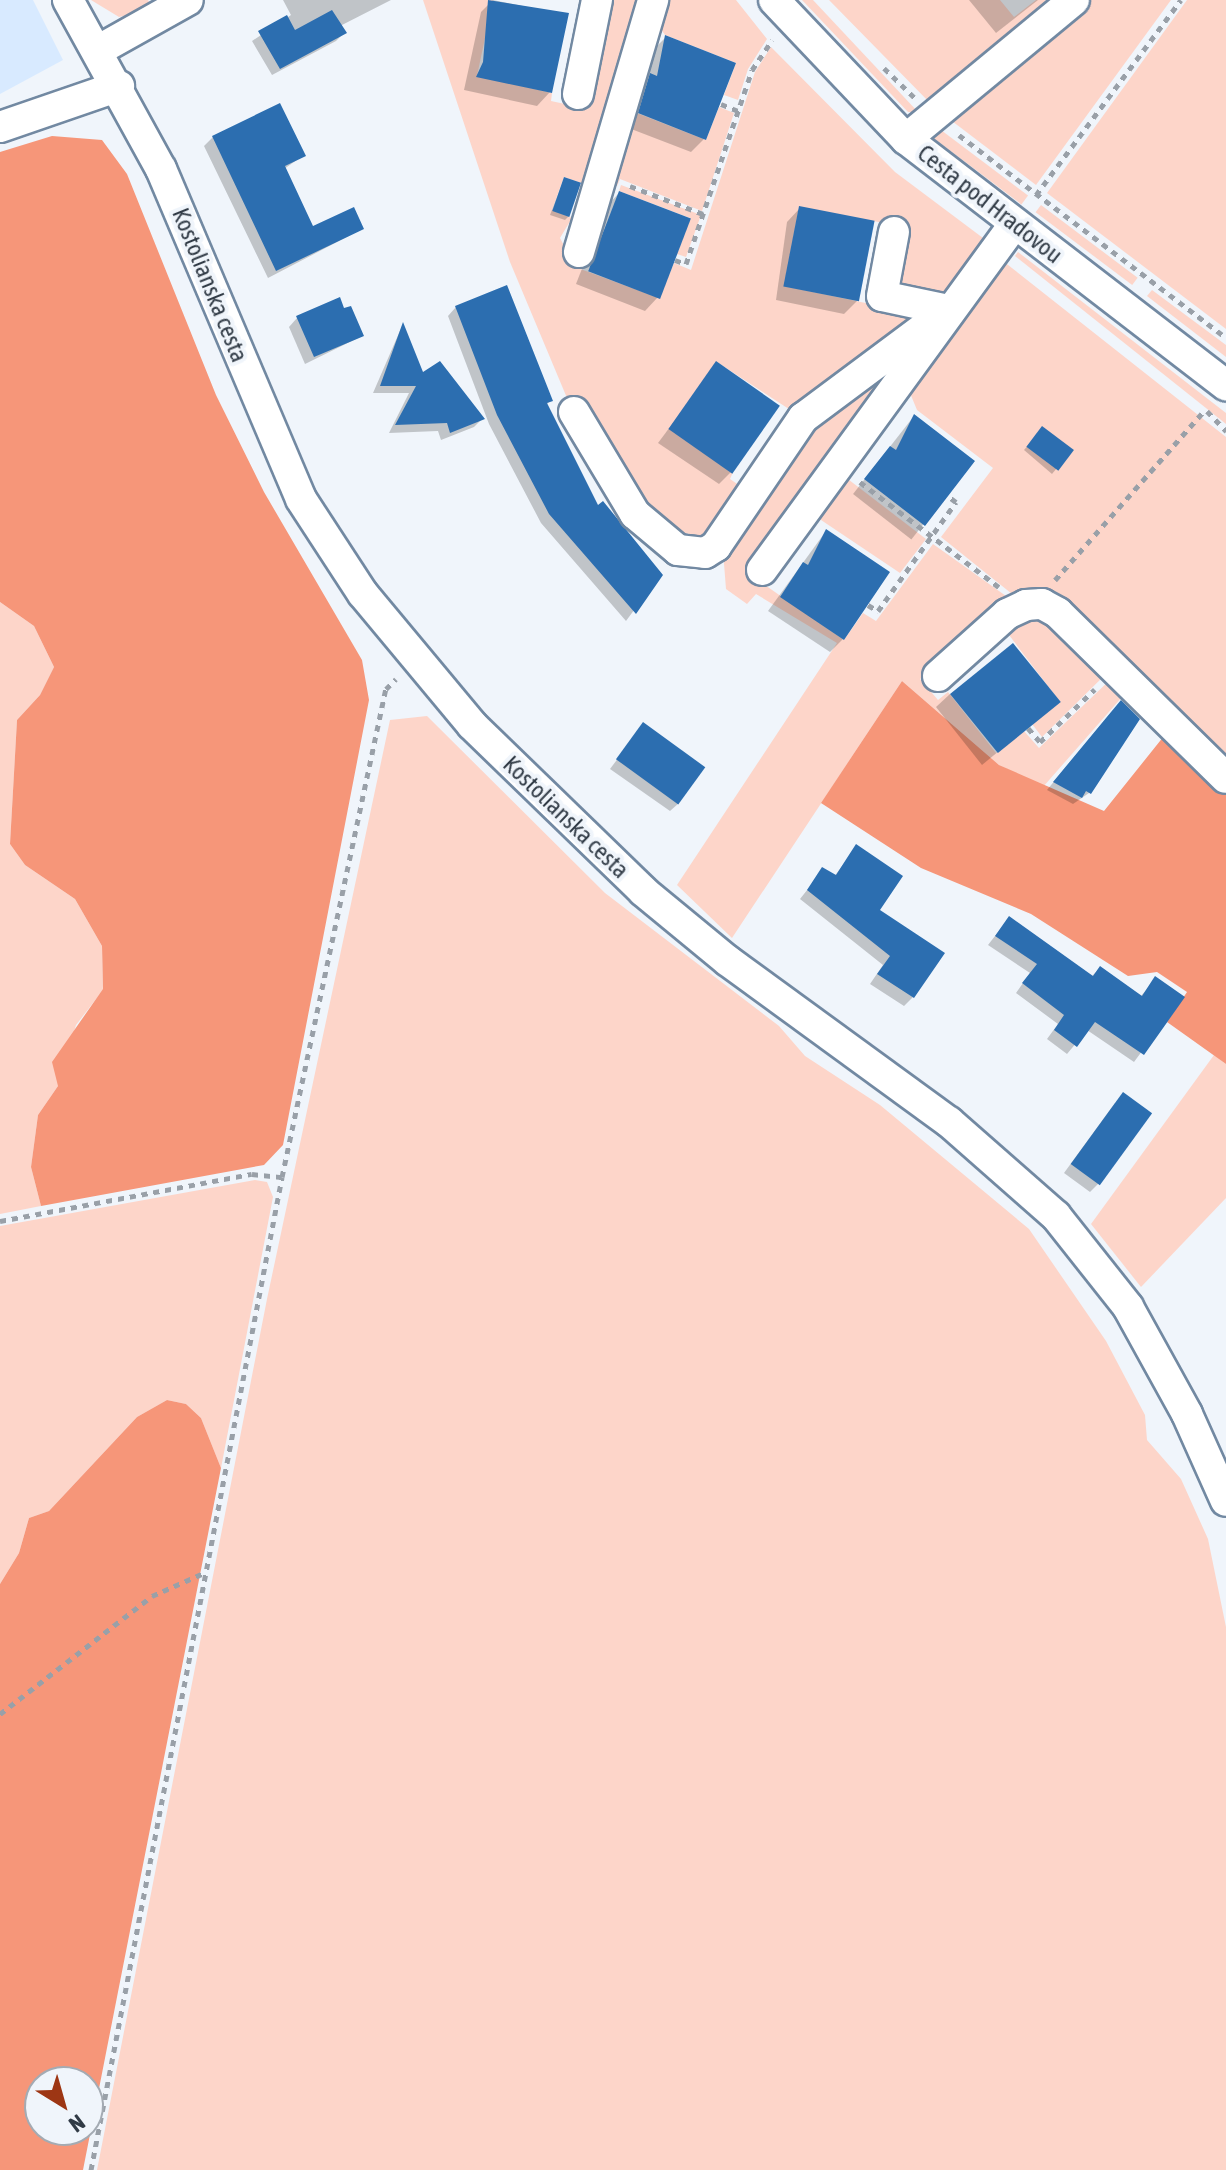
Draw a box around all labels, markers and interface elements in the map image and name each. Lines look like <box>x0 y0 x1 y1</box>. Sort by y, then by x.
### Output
street label: Cesta pod Hradovou <box>912 139 1068 269</box>
street label: Kostolianska cesta <box>166 204 254 366</box>
street label: Kostolianska cesta <box>497 750 635 884</box>
north arrow <box>24 2066 104 2146</box>
text: N <box>64 2109 90 2138</box>

